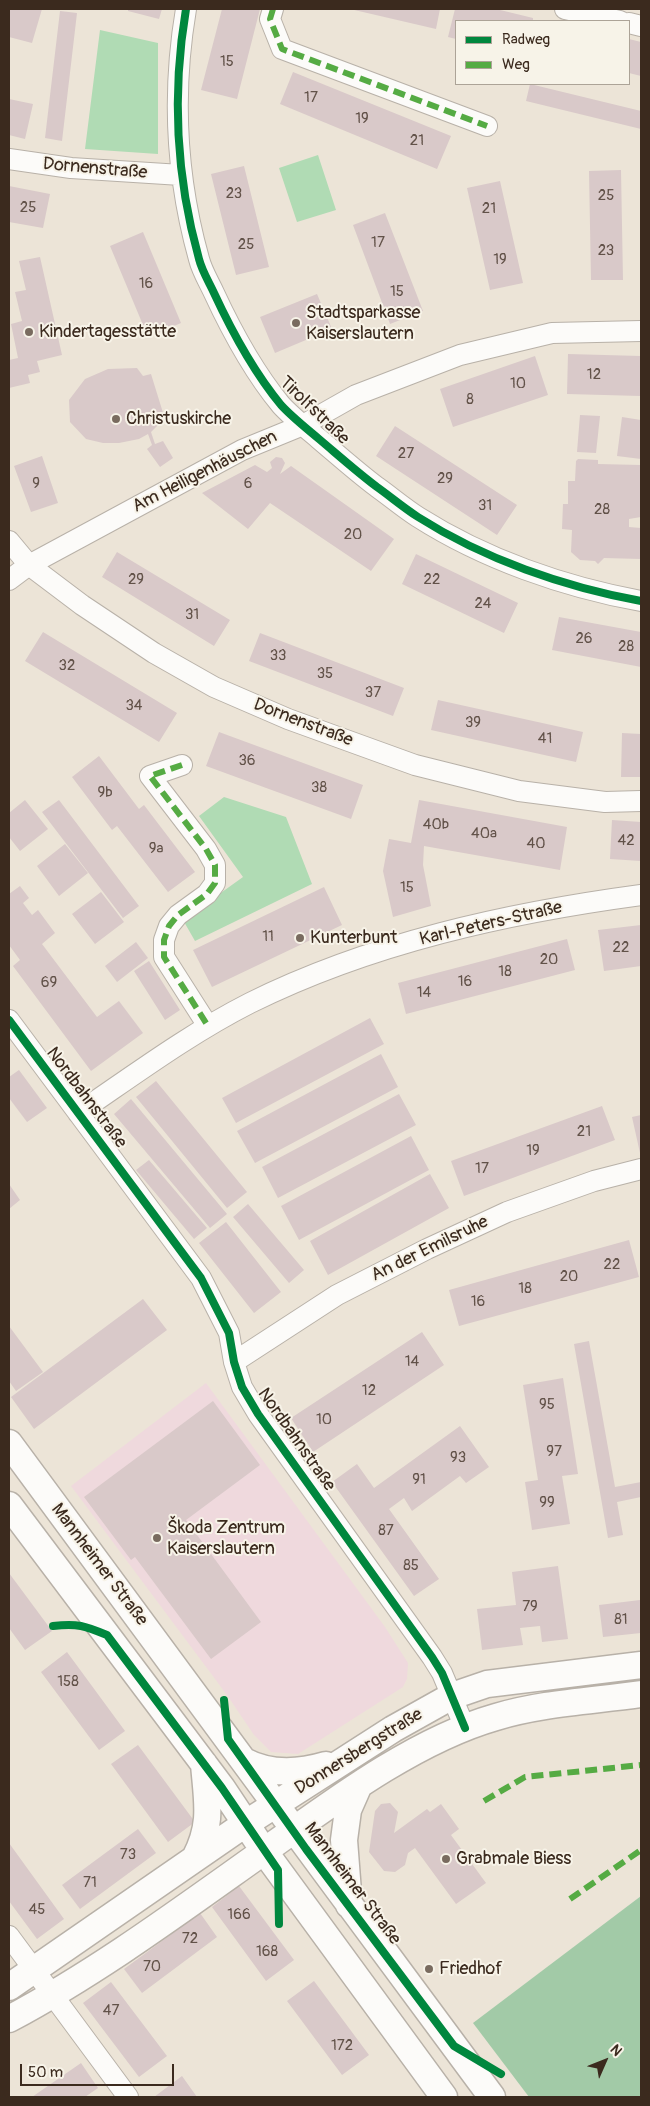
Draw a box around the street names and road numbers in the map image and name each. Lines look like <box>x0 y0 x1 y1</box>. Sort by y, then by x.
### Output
street label: Dornenstraße <box>42 154 148 184</box>
street label: Tirolfstraße <box>274 372 354 450</box>
street label: Am Heiligenhäuschen <box>129 426 281 518</box>
street label: Dornenstraße <box>250 694 356 752</box>
street label: Karl-Peters-Straße <box>418 897 564 951</box>
street label: Nordbahnstraße <box>41 1043 131 1153</box>
street label: An der Emilsruhe <box>368 1211 492 1287</box>
street label: Nordbahnstraße <box>252 1384 340 1496</box>
street label: Mannheimer Straße <box>46 1500 152 1630</box>
street label: Donnersbergstraße <box>291 1704 427 1800</box>
street label: Mannheimer Straße <box>299 1819 405 1949</box>

